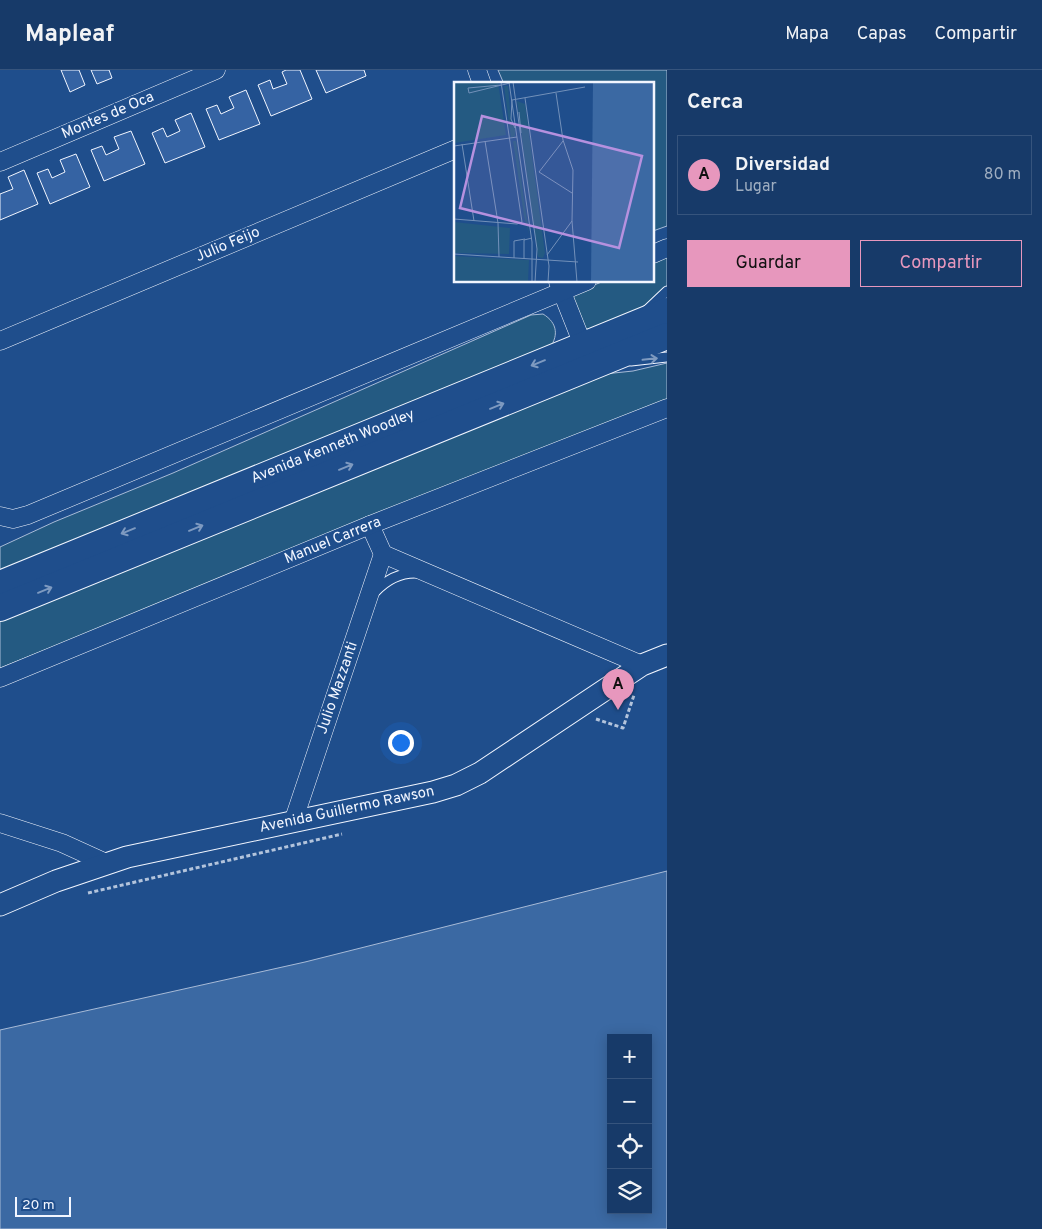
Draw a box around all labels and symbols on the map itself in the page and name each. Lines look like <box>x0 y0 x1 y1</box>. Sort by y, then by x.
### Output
inset map <box>454 82 654 282</box>
street label: Montes de Oca <box>59 88 157 144</box>
street label: Julio Feijo <box>193 223 263 267</box>
one-way arrow <box>642 354 658 364</box>
one-way arrow <box>531 359 546 368</box>
one-way arrow <box>488 401 504 410</box>
street label: Avenida Kenneth Woodley <box>248 405 418 489</box>
one-way arrow <box>338 461 353 471</box>
street label: Manuel Carrera <box>282 513 384 569</box>
one-way arrow <box>187 523 203 532</box>
one-way arrow <box>121 526 136 536</box>
one-way arrow <box>37 584 52 594</box>
street label: Julio Mazzanti <box>313 639 363 737</box>
pin: A <box>602 669 634 710</box>
your location <box>388 730 414 756</box>
street label: Avenida Guillermo Rawson <box>258 782 436 838</box>
scale bar <box>15 1194 71 1217</box>

